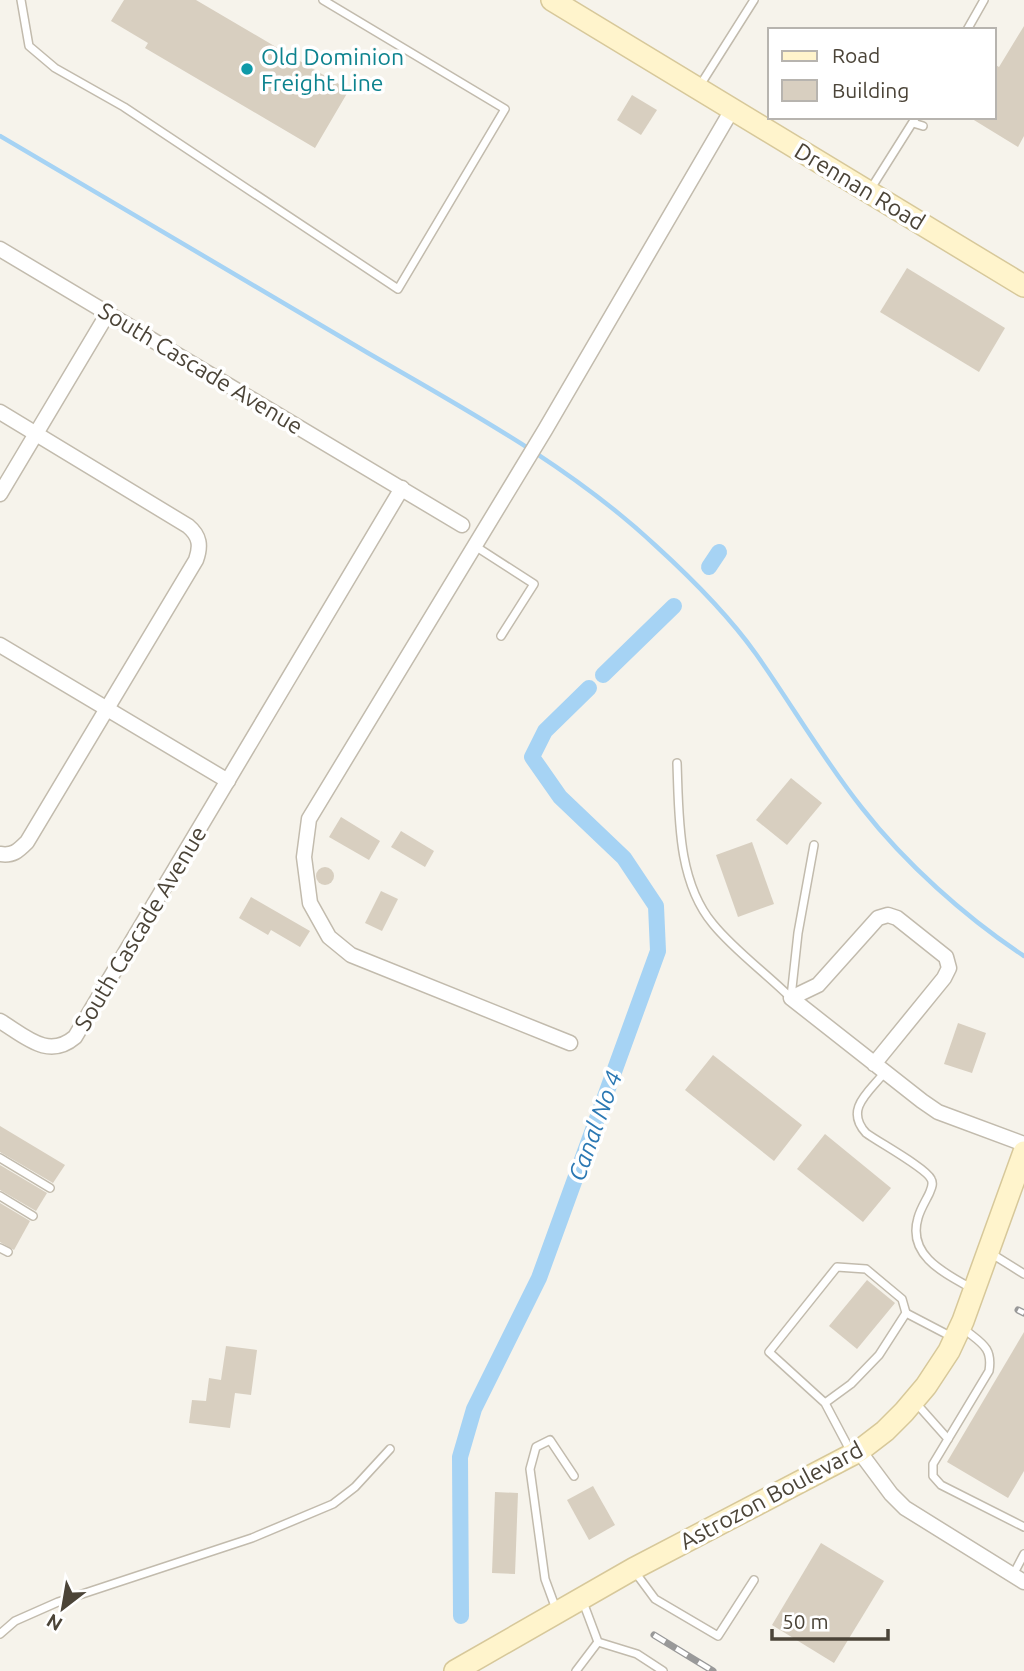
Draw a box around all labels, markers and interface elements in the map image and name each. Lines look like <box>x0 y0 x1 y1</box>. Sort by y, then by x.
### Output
legend <box>768 28 996 119</box>
text: Road <box>832 43 880 67</box>
place label: Old Dominion Freight Line <box>261 44 404 95</box>
marker: Old Dominion Freight Line <box>239 61 255 77</box>
text: Building <box>832 78 909 102</box>
street label: Drennan Road <box>790 137 930 235</box>
street label: South Cascade Avenue <box>95 297 307 439</box>
street label: South Cascade Avenue <box>69 822 211 1034</box>
water label: Canal No 4 <box>563 1068 627 1184</box>
street label: Astrozon Boulevard <box>675 1436 867 1554</box>
north arrow <box>28 1573 98 1643</box>
scale bar <box>772 1598 888 1642</box>
text: N <box>42 1609 66 1636</box>
text: 50 m <box>782 1609 829 1633</box>

